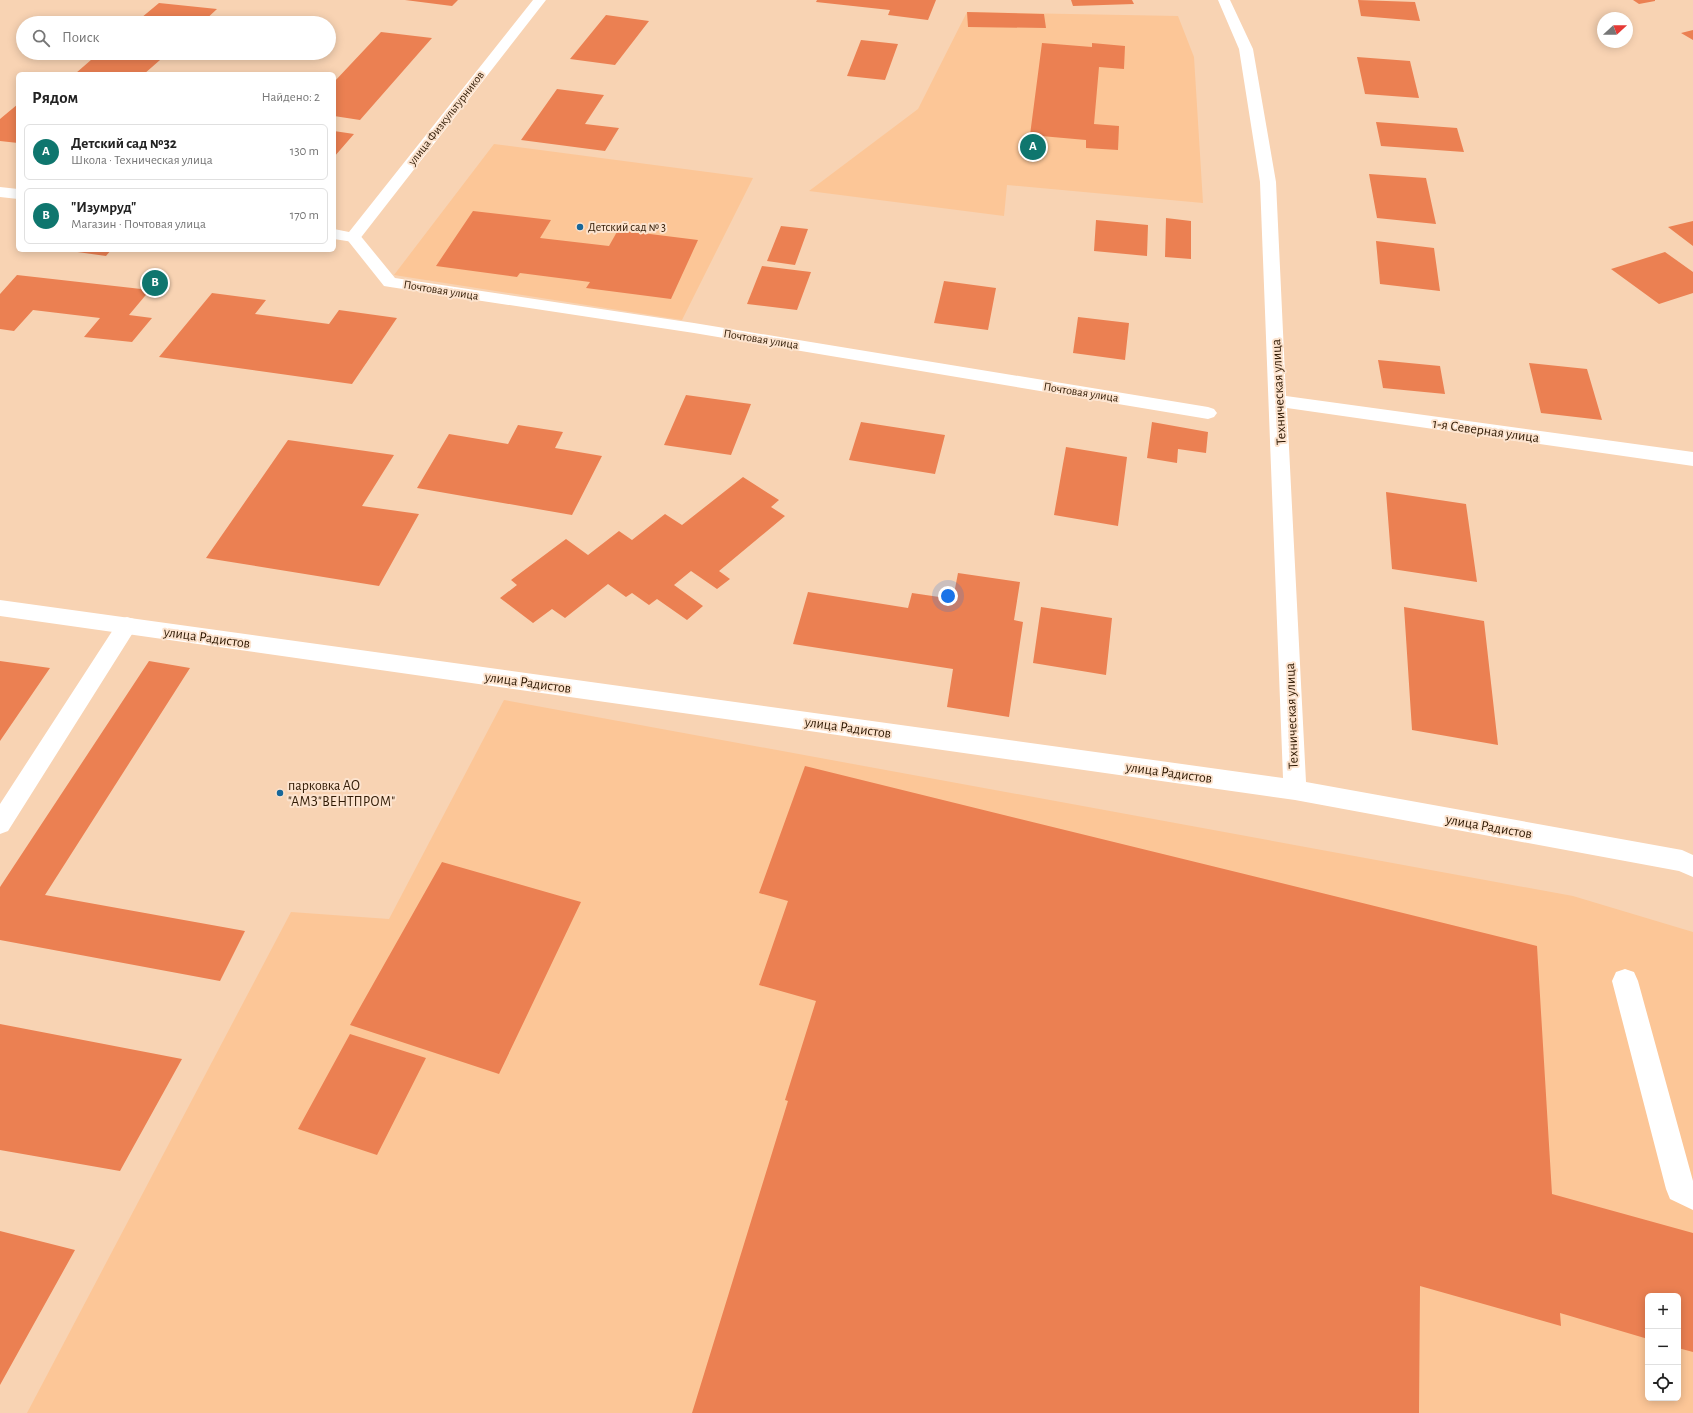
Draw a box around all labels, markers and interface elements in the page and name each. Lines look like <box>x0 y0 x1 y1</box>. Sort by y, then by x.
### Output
north arrow <box>1597 12 1633 48</box>
search box <box>16 16 336 60</box>
icon: search <box>30 27 52 49</box>
text: Поиск <box>62 30 100 45</box>
street label: улица Физкультурников <box>405 68 487 169</box>
text: Рядом <box>32 89 78 106</box>
text: Найдено: 2 <box>262 91 320 104</box>
pin: A <box>1020 132 1046 162</box>
text: Детский сад №32 <box>71 136 177 151</box>
text: A <box>42 145 50 158</box>
text: 130 m <box>290 145 319 158</box>
text: Школа · Техническая улица <box>71 154 213 167</box>
text: "Изумруд" <box>71 200 136 215</box>
text: B <box>42 209 50 222</box>
text: 170 m <box>290 209 319 222</box>
text: Магазин · Почтовая улица <box>71 218 206 231</box>
place label: Детский сад № 3 <box>588 221 666 233</box>
marker: Детский сад № 3 <box>575 222 585 232</box>
pin: B <box>142 268 168 298</box>
street label: Почтовая улица <box>402 278 480 303</box>
street label: Почтовая улица <box>722 327 800 352</box>
street label: Техническая улица <box>1269 338 1289 445</box>
street label: Почтовая улица <box>1042 380 1120 405</box>
street label: 1-я Северная улица <box>1432 417 1541 445</box>
your location <box>938 586 958 606</box>
street label: улица Радистов <box>162 625 251 651</box>
street label: Техническая улица <box>1283 662 1301 769</box>
street label: улица Радистов <box>483 670 572 696</box>
street label: улица Радистов <box>803 715 892 741</box>
street label: улица Радистов <box>1124 760 1213 786</box>
place label: парковка АО "АМЗ"ВЕНТПРОМ" <box>288 779 395 809</box>
marker: парковка АО "АМЗ"ВЕНТПРОМ" <box>275 788 285 798</box>
street label: улица Радистов <box>1444 812 1533 841</box>
map controls <box>1645 1293 1681 1401</box>
button: + <box>1645 1293 1681 1329</box>
button: − <box>1645 1329 1681 1365</box>
button: locate <box>1645 1365 1681 1401</box>

